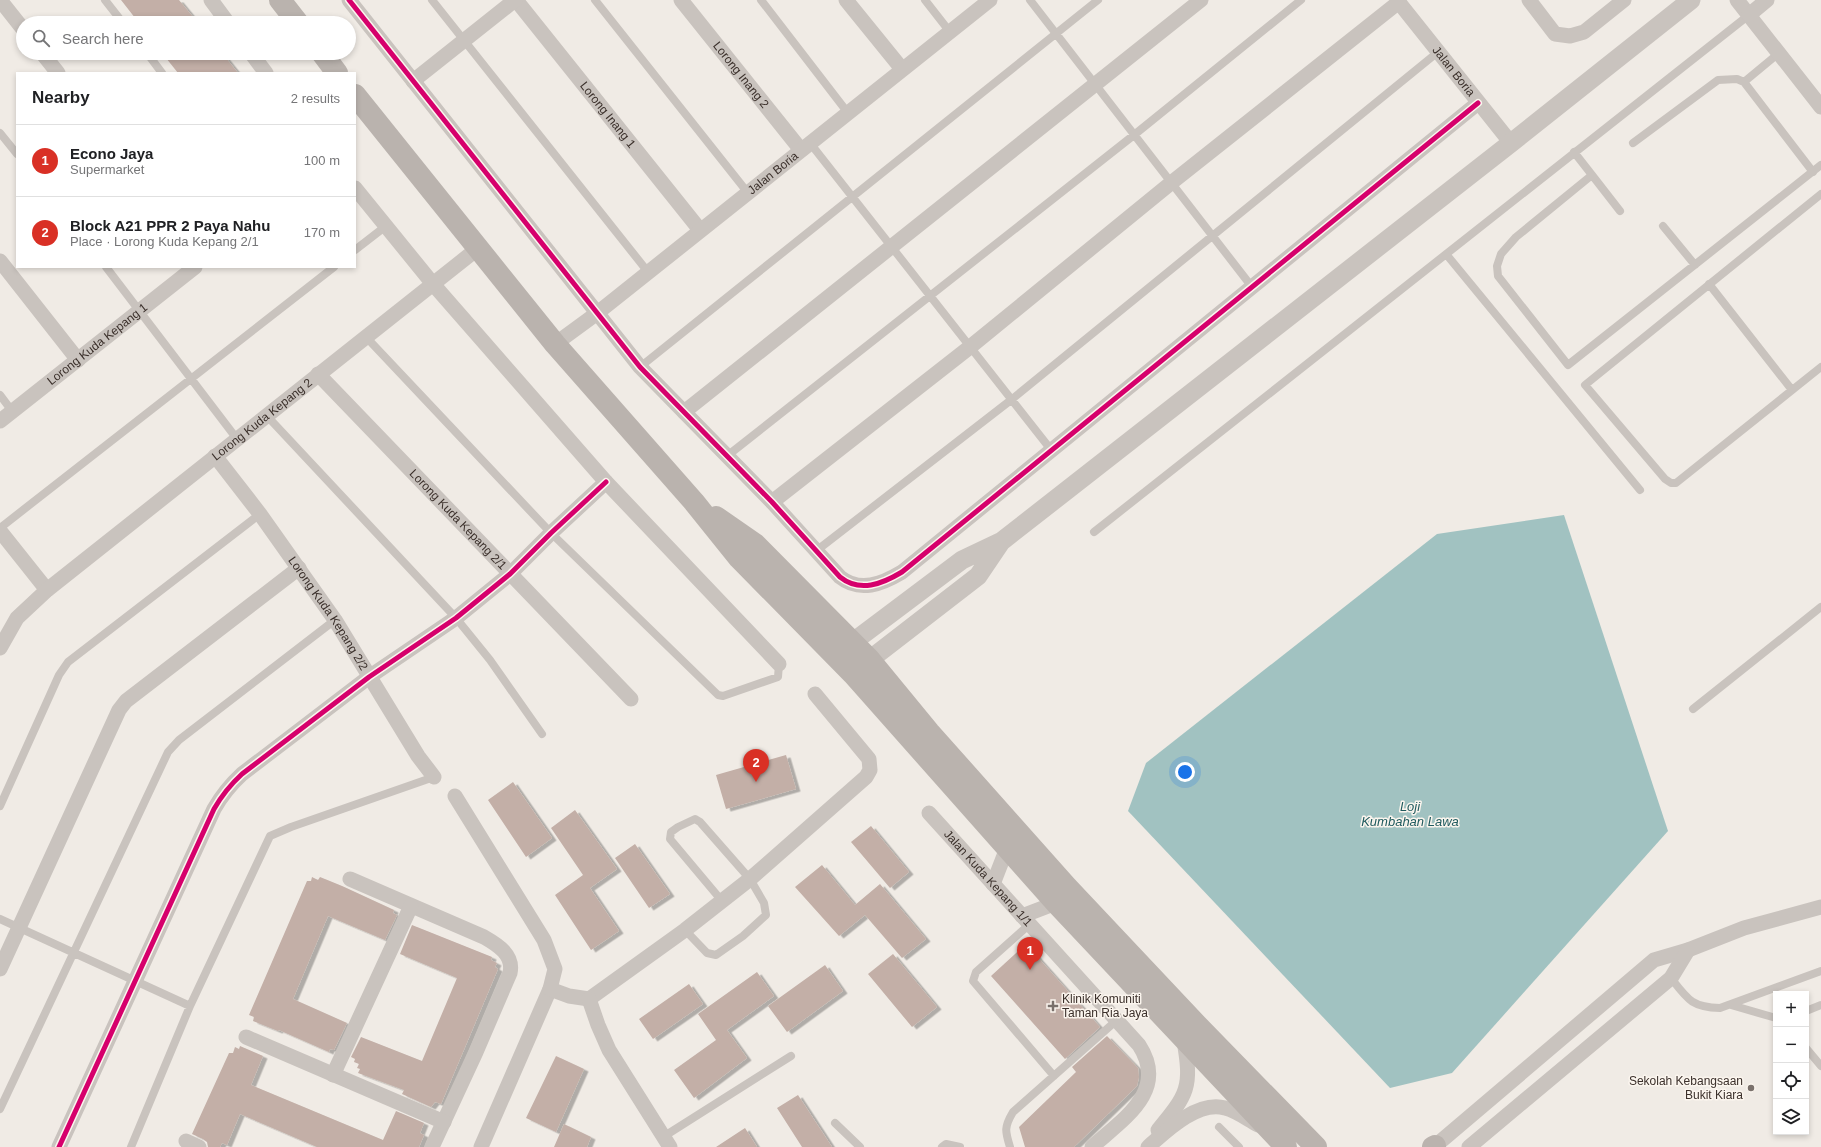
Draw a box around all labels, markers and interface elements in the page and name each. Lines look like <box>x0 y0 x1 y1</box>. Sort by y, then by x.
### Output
search box <box>16 16 356 60</box>
icon: search <box>30 27 52 49</box>
text: Search here <box>62 30 144 47</box>
street label: Lorong Inang 2 <box>710 39 772 111</box>
street label: Jalan Boria <box>1430 43 1478 99</box>
street label: Lorong Inang 1 <box>577 79 639 151</box>
text: Nearby <box>32 88 90 107</box>
text: 2 results <box>291 91 340 106</box>
text: Econo Jaya <box>70 145 153 162</box>
street label: Jalan Boria <box>745 149 801 197</box>
text: 1 <box>41 153 49 168</box>
text: 100 m <box>304 153 340 168</box>
text: Supermarket <box>70 162 144 177</box>
text: Block A21 PPR 2 Paya Nahu <box>70 217 270 234</box>
text: 2 <box>41 225 49 240</box>
text: 170 m <box>304 225 340 240</box>
text: Place · Lorong Kuda Kepang 2/1 <box>70 234 259 249</box>
street label: Lorong Kuda Kepang 1 <box>44 300 150 388</box>
street label: Lorong Kuda Kepang 2 <box>209 375 315 463</box>
street label: Lorong Kuda Kepang 2/1 <box>407 466 510 573</box>
street label: Lorong Kuda Kepang 2/2 <box>285 554 371 673</box>
pin: 2 <box>743 749 769 782</box>
your location <box>1175 762 1195 782</box>
water label: Loji Kumbahan Lawa <box>1361 799 1459 829</box>
street label: Jalan Kuda Kepang 1/1 <box>941 827 1035 930</box>
pin: 1 <box>1017 937 1043 970</box>
map controls <box>1773 991 1809 1135</box>
button: + <box>1773 991 1809 1027</box>
place label: Klinik Komuniti Taman Ria Jaya <box>1062 992 1148 1020</box>
marker: Klinik Komuniti Taman Ria Jaya <box>1047 1000 1059 1012</box>
button: − <box>1773 1027 1809 1063</box>
button: locate <box>1773 1063 1809 1099</box>
place label: Sekolah Kebangsaan Bukit Kiara <box>1629 1074 1743 1102</box>
marker: Sekolah Kebangsaan Bukit Kiara <box>1746 1083 1756 1093</box>
button: layers <box>1773 1099 1809 1135</box>

